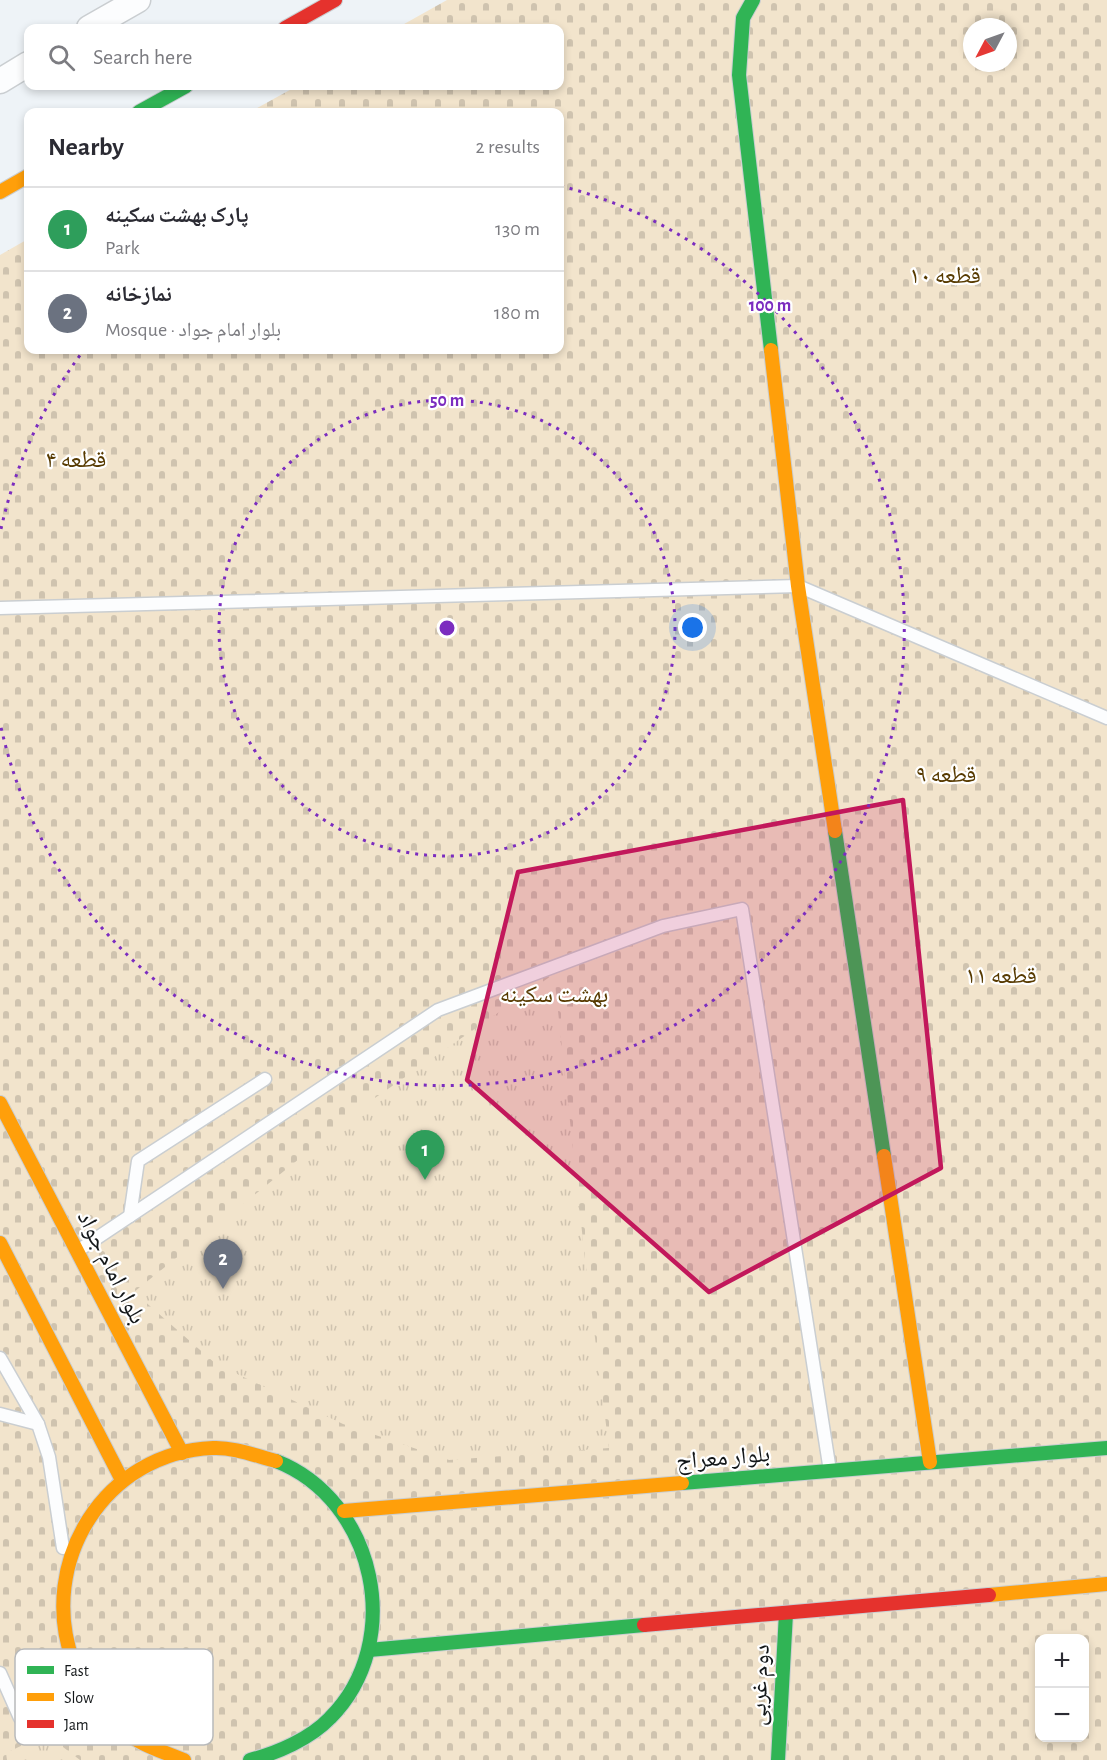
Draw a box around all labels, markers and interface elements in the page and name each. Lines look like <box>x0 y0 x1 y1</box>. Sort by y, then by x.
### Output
north arrow <box>963 18 1017 72</box>
search box <box>24 24 564 90</box>
icon: search <box>45 41 78 74</box>
text: Search here <box>93 46 192 68</box>
text: Nearby <box>48 134 124 160</box>
text: 2 results <box>476 137 540 157</box>
text: پارک بهشت سکینه <box>105 204 249 226</box>
text: 1 <box>64 219 71 239</box>
text: 130 m <box>495 219 540 239</box>
text: Park <box>105 238 140 258</box>
park label: قطعه ۱۰ <box>909 264 981 288</box>
text: نمازخانه <box>105 283 172 305</box>
text: 100 m <box>749 297 791 315</box>
text: 2 <box>63 303 72 323</box>
text: 180 m <box>494 303 540 323</box>
text: Mosque · بلوار امام جواد <box>105 320 281 340</box>
text: 50 m <box>430 392 464 410</box>
park label: قطعه ۴ <box>46 448 106 472</box>
your location <box>678 613 707 642</box>
centre of rings <box>437 618 457 638</box>
park label: قطعه ۹ <box>916 763 976 787</box>
park label: قطعه ۱۱ <box>965 964 1037 988</box>
park label: بهشت سکینه <box>500 983 608 1008</box>
pin: 1 <box>406 1130 444 1180</box>
street label: بلوار امام جواد <box>70 1207 150 1329</box>
pin: 2 <box>204 1240 242 1289</box>
street label: بلوار معراج <box>675 1442 771 1476</box>
map controls <box>1035 1634 1089 1742</box>
button: + <box>1035 1634 1089 1688</box>
street label: دوم غربی <box>746 1644 777 1727</box>
legend <box>15 1649 213 1745</box>
text: Fast <box>64 1663 89 1679</box>
button: − <box>1035 1688 1089 1742</box>
text: Slow <box>64 1690 94 1706</box>
text: Jam <box>64 1717 89 1733</box>

